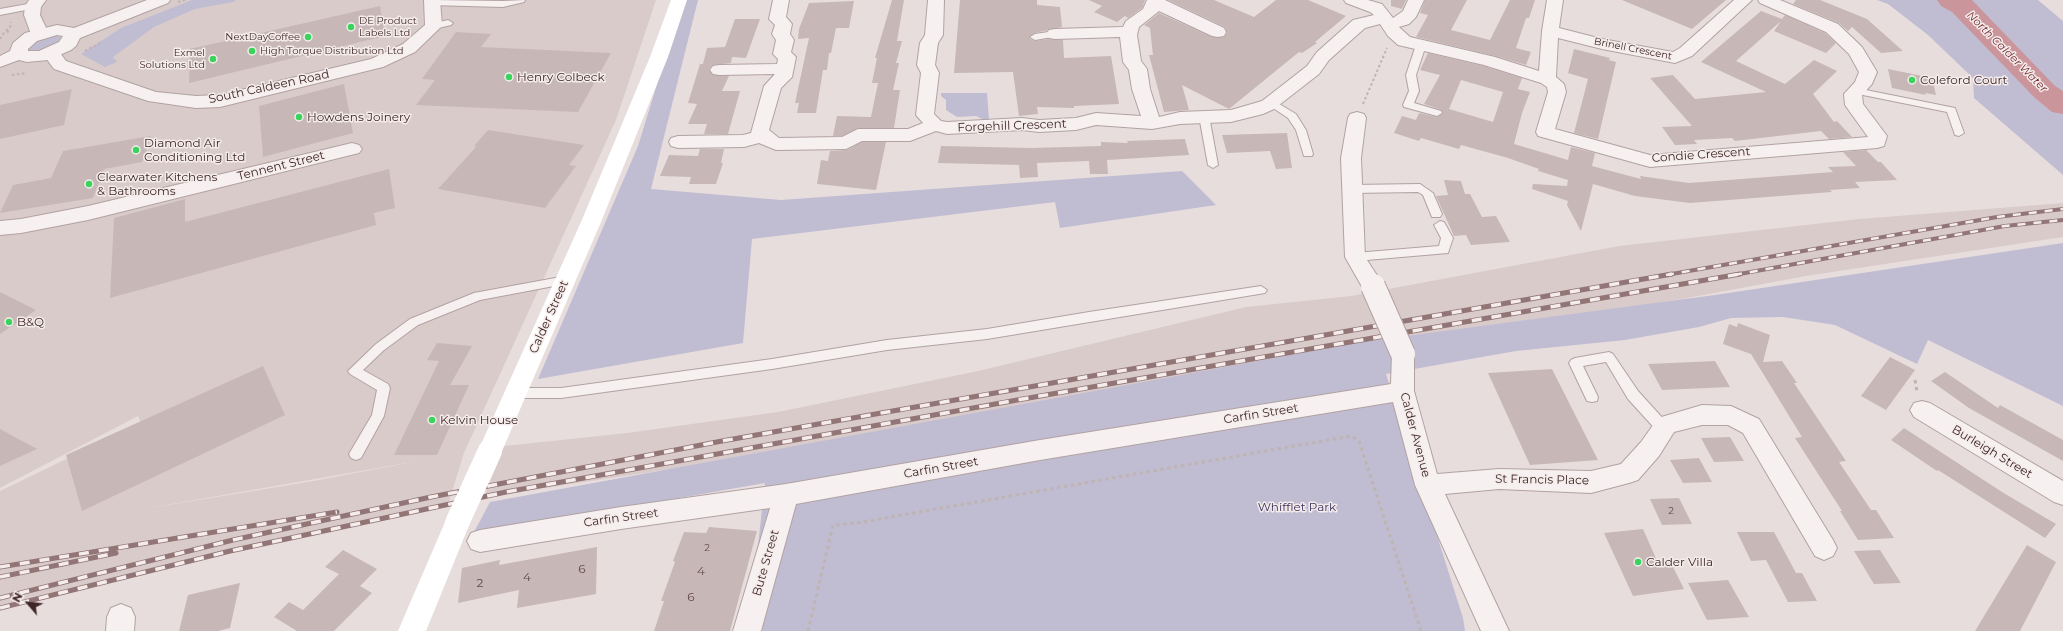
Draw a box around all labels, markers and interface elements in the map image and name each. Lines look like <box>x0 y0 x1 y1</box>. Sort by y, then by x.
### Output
water label: North Calder Water <box>1964 9 2050 95</box>
place label: DE Product Labels Ltd <box>359 15 417 38</box>
marker: DE Product Labels Ltd <box>346 22 356 32</box>
place label: NextDayCoffee <box>225 31 300 43</box>
marker: NextDayCoffee <box>303 32 313 42</box>
street label: Brinell Crescent <box>1593 36 1673 62</box>
place label: High Torque Distribution Ltd <box>260 45 403 57</box>
marker: High Torque Distribution Ltd <box>247 46 257 56</box>
place label: Exmel Solutions Ltd <box>139 47 205 70</box>
marker: Exmel Solutions Ltd <box>208 54 218 64</box>
street label: South Caldeen Road <box>207 67 331 107</box>
place label: Henry Colbeck <box>517 70 605 84</box>
marker: Henry Colbeck <box>504 72 514 82</box>
place label: Coleford Court <box>1920 73 2007 87</box>
marker: Coleford Court <box>1907 75 1917 85</box>
place label: Howdens Joinery <box>307 110 410 124</box>
marker: Howdens Joinery <box>294 112 304 122</box>
street label: Forgehill Crescent <box>957 117 1067 135</box>
place label: Diamond Air Conditioning Ltd <box>144 136 245 164</box>
street label: Condie Crescent <box>1651 144 1751 166</box>
marker: Diamond Air Conditioning Ltd <box>131 145 141 155</box>
street label: Tennent Street <box>236 148 326 184</box>
place label: Clearwater Kitchens & Bathrooms <box>97 170 217 198</box>
marker: Clearwater Kitchens & Bathrooms <box>84 179 94 189</box>
street label: Calder Street <box>526 278 572 356</box>
place label: B&Q <box>17 315 44 329</box>
marker: B&Q <box>4 317 14 327</box>
street label: Calder Avenue <box>1397 391 1433 479</box>
street label: Carfin Street <box>1223 401 1299 427</box>
place label: Kelvin House <box>440 413 518 427</box>
marker: Kelvin House <box>427 415 437 425</box>
street label: Burleigh Street <box>1949 422 2035 482</box>
street label: Carfin Street <box>903 454 979 482</box>
street label: St Francis Place <box>1495 472 1589 488</box>
park label: Whifflet Park <box>1258 500 1336 514</box>
house number: 2 <box>1668 505 1674 517</box>
street label: Carfin Street <box>583 506 659 530</box>
street label: Bute Street <box>750 528 782 598</box>
house number: 2 <box>704 542 710 554</box>
place label: Calder Villa <box>1646 555 1713 569</box>
marker: Calder Villa <box>1633 557 1643 567</box>
house number: 6 <box>578 562 586 576</box>
house number: 4 <box>697 564 705 578</box>
house number: 4 <box>523 570 531 584</box>
house number: 2 <box>477 576 483 590</box>
north arrow <box>8 583 48 623</box>
text: N <box>9 590 26 605</box>
house number: 6 <box>687 590 695 604</box>

